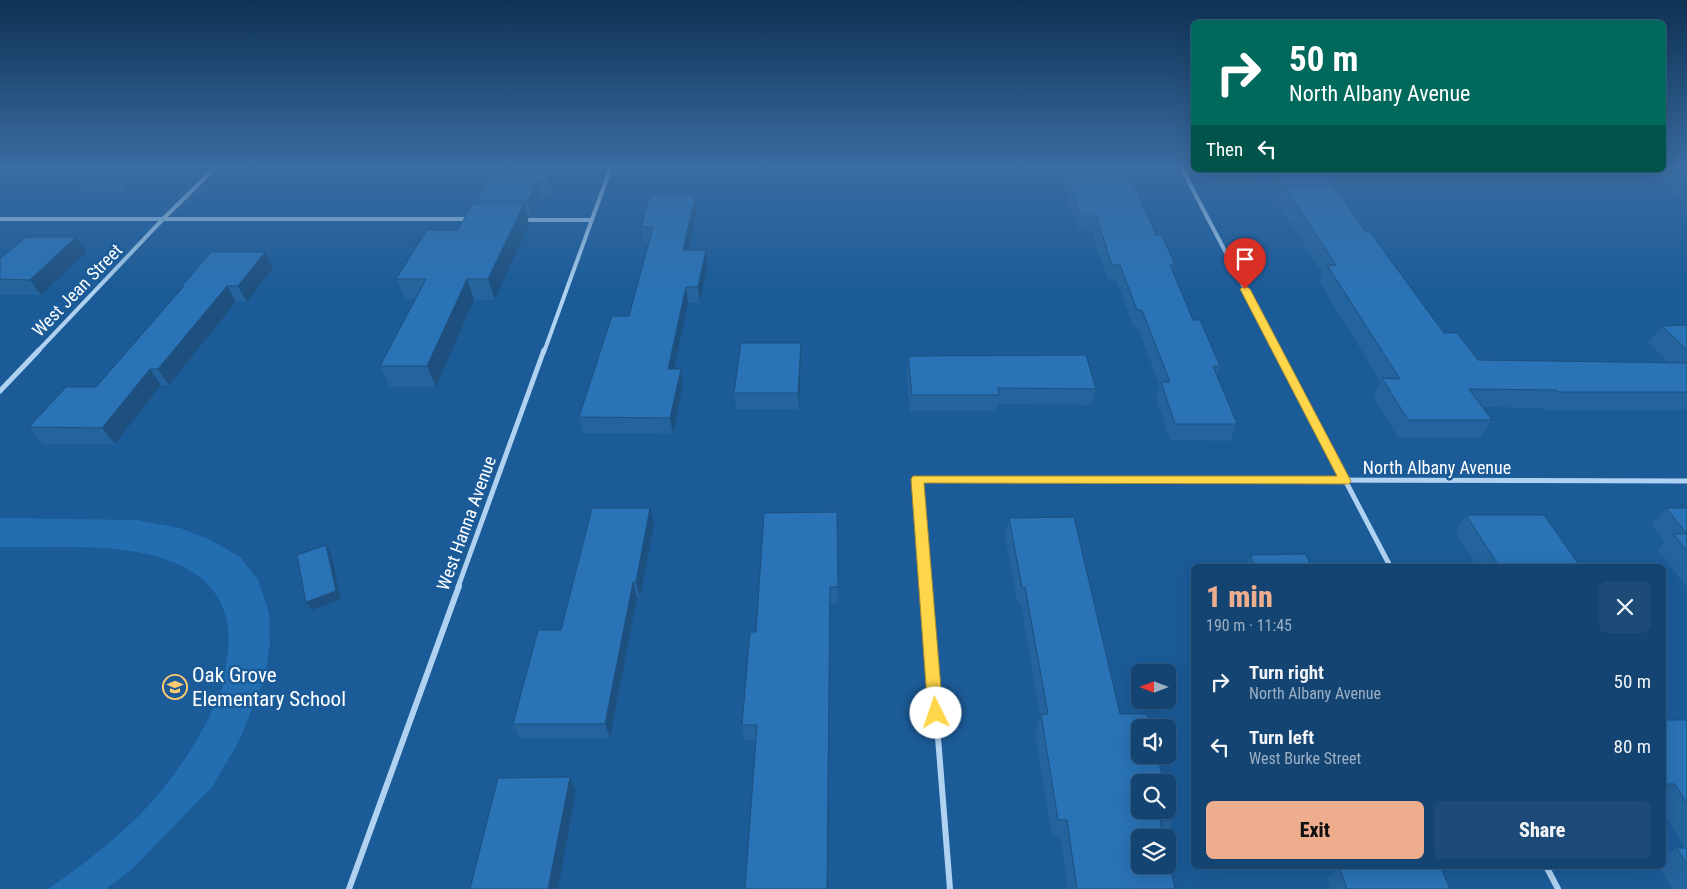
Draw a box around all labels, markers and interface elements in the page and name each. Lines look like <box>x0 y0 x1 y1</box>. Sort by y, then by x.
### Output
text: 50 m <box>1289 39 1358 80</box>
icon: right <box>1206 40 1271 105</box>
text: North Albany Avenue <box>1289 81 1470 106</box>
icon: left <box>1253 135 1281 163</box>
text: Then <box>1206 138 1243 161</box>
pin <box>1224 238 1266 289</box>
street label: West Jean Street <box>28 239 126 341</box>
icon: arrive <box>1231 245 1259 273</box>
street label: West Hanna Avenue <box>432 453 500 593</box>
street label: North Albany Avenue <box>1363 457 1511 478</box>
text: 1 min <box>1206 579 1273 614</box>
button: close <box>1599 581 1651 633</box>
text: 190 m · 11:45 <box>1206 616 1292 635</box>
text: Turn right <box>1249 661 1324 684</box>
place label: Oak Grove Elementary School <box>192 663 346 711</box>
north arrow <box>1131 664 1176 709</box>
map controls <box>1131 664 1176 874</box>
icon: right <box>1206 668 1234 696</box>
text: 50 m <box>1614 670 1651 693</box>
school or university icon: Oak Grove Elementary School <box>162 674 188 700</box>
text: North Albany Avenue <box>1249 684 1381 703</box>
position arrow <box>909 686 961 738</box>
button: sound <box>1131 719 1176 764</box>
text: Turn left <box>1249 726 1314 749</box>
icon: left <box>1206 733 1234 761</box>
text: 80 m <box>1614 735 1651 758</box>
text: West Burke Street <box>1249 749 1361 768</box>
button: search <box>1131 774 1176 819</box>
button: Exit <box>1206 801 1424 859</box>
button: Share <box>1434 801 1651 859</box>
button: layers <box>1131 829 1176 874</box>

